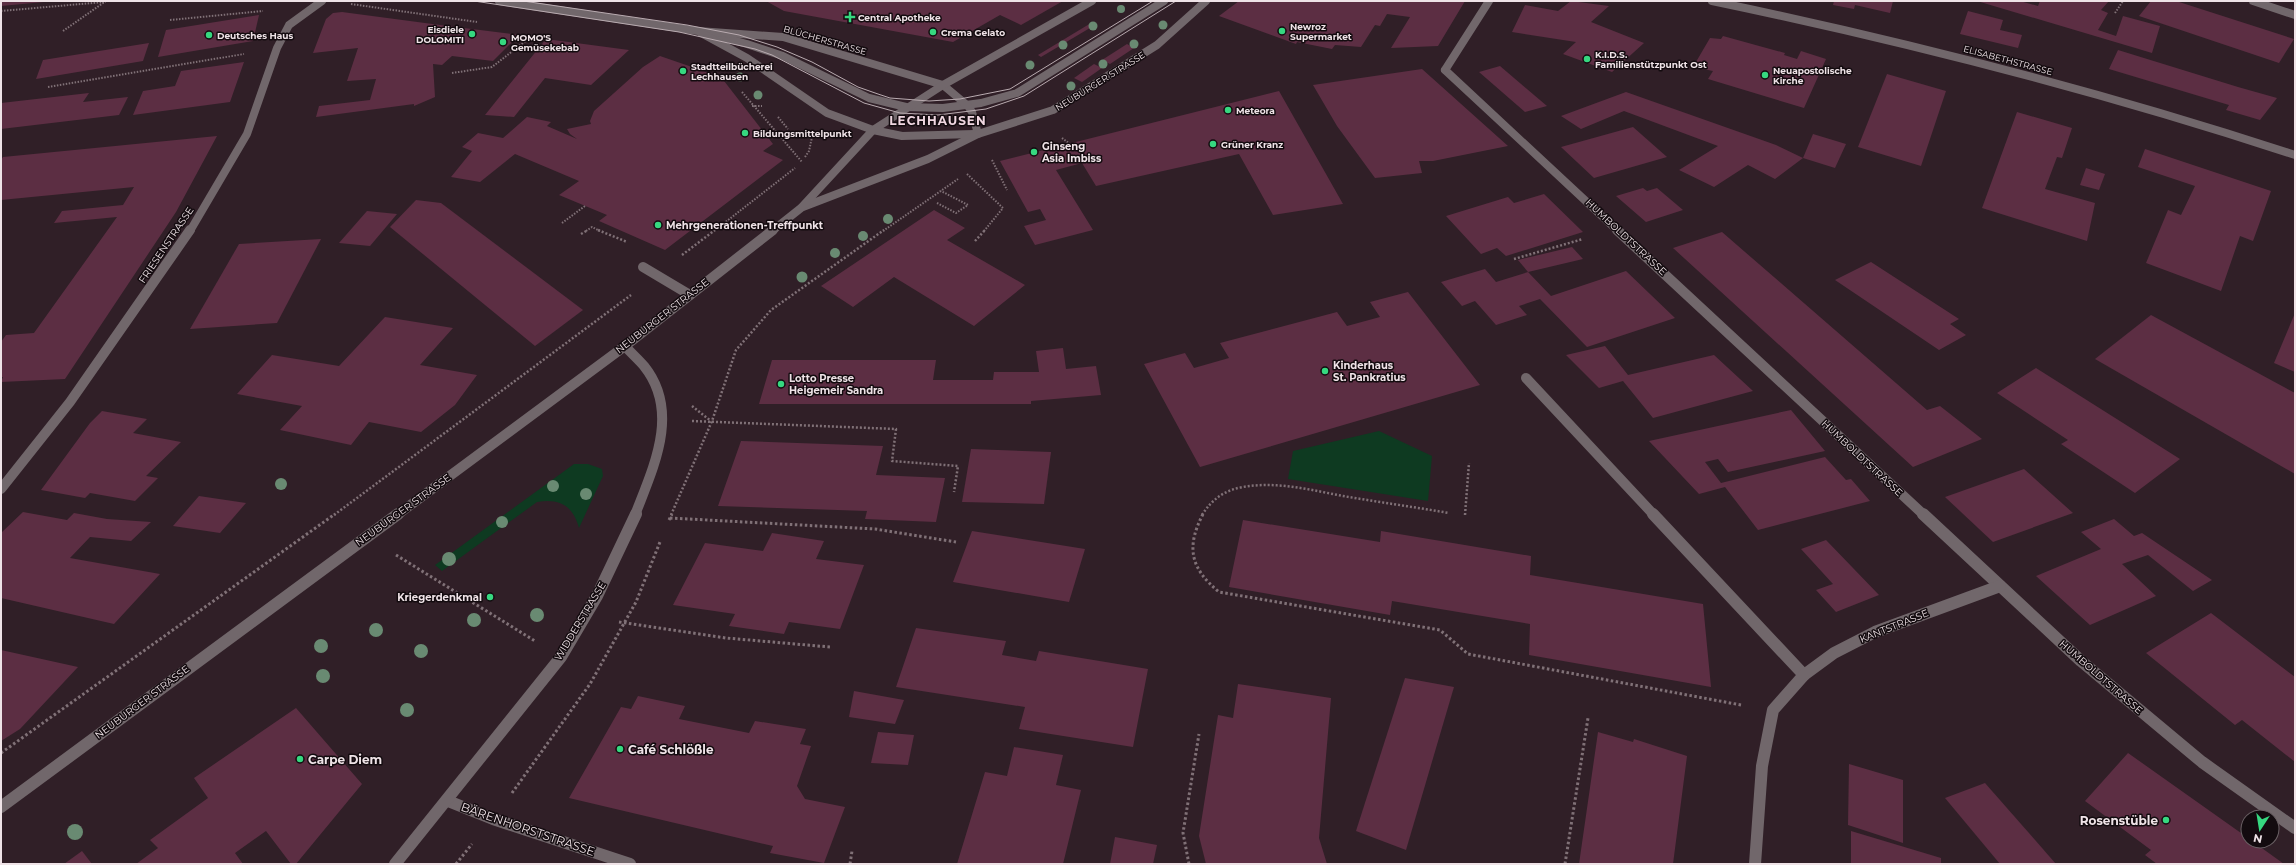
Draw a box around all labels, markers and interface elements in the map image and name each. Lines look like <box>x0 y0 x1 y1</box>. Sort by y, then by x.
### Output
marker: Central Apotheke <box>845 12 855 22</box>
place label: Central Apotheke <box>858 12 941 23</box>
place label: Newroz Supermarket <box>1290 21 1352 42</box>
street label: BLÜCHERSTRASSE <box>782 23 868 57</box>
place label: Eisdiele DOLOMITI <box>416 24 464 45</box>
marker: Newroz Supermarket <box>1277 26 1287 36</box>
marker: Crema Gelato <box>928 27 938 37</box>
place label: Crema Gelato <box>941 27 1005 38</box>
marker: Eisdiele DOLOMITI <box>467 29 477 39</box>
marker: Deutsches Haus <box>204 30 214 40</box>
place label: Deutsches Haus <box>217 30 294 41</box>
place label: MOMO'S Gemüsekebab <box>511 32 579 53</box>
marker: MOMO'S Gemüsekebab <box>498 37 508 47</box>
street label: ELISABETHSTRASSE <box>1962 43 2054 77</box>
street label: NEUBURGER STRASSE <box>1053 49 1147 113</box>
place label: K.I.D.S. Familienstützpunkt Ost <box>1595 49 1707 70</box>
marker: K.I.D.S. Familienstützpunkt Ost <box>1582 54 1592 64</box>
place label: Stadtteilbücherei Lechhausen <box>691 61 773 82</box>
place label: Neuapostolische Kirche <box>1773 65 1852 86</box>
marker: Stadtteilbücherei Lechhausen <box>678 66 688 76</box>
marker: Neuapostolische Kirche <box>1760 70 1770 80</box>
marker: Meteora <box>1223 105 1233 115</box>
place label: Meteora <box>1236 105 1275 116</box>
district label: LECHHAUSEN <box>889 113 987 128</box>
marker: Bildungsmittelpunkt <box>740 128 750 138</box>
place label: Bildungsmittelpunkt <box>753 128 852 139</box>
marker: Grüner Kranz <box>1208 139 1218 149</box>
place label: Grüner Kranz <box>1221 139 1283 150</box>
place label: Ginseng Asia Imbiss <box>1041 140 1102 165</box>
marker: Ginseng Asia Imbiss <box>1029 147 1039 157</box>
street label: HUMBOLDTSTRASSE <box>1583 196 1670 278</box>
street label: FRIESENSTRASSE <box>136 204 197 286</box>
place label: Mehrgenerationen-Treffpunkt <box>666 219 824 232</box>
marker: Mehrgenerationen-Treffpunkt <box>653 220 663 230</box>
street label: NEUBURGER STRASSE <box>613 275 712 356</box>
place label: Kinderhaus St. Pankratius <box>1333 359 1406 384</box>
marker: Kinderhaus St. Pankratius <box>1320 366 1330 376</box>
place label: Lotto Presse Heigemeir Sandra <box>789 372 883 397</box>
marker: Lotto Presse Heigemeir Sandra <box>776 379 786 389</box>
street label: HUMBOLDTSTRASSE <box>1819 417 1906 499</box>
street label: NEUBURGER STRASSE <box>353 471 454 549</box>
street label: WIDDERSTRASSE <box>551 579 609 663</box>
place label: Kriegerdenkmal <box>397 591 482 604</box>
marker: Kriegerdenkmal <box>485 592 495 602</box>
street label: KANTSTRASSE <box>1858 606 1931 646</box>
street label: HUMBOLDTSTRASSE <box>2057 637 2146 717</box>
street label: NEUBURGER STRASSE <box>92 662 192 742</box>
place label: Café Schlößle <box>628 742 714 757</box>
marker: Café Schlößle <box>615 744 625 754</box>
place label: Carpe Diem <box>308 752 382 767</box>
marker: Carpe Diem <box>295 754 305 764</box>
street label: BÄRENHORSTSTRASSE <box>459 799 597 859</box>
north arrow <box>2240 809 2280 849</box>
place label: Rosenstüble <box>2080 813 2158 828</box>
marker: Rosenstüble <box>2161 815 2171 825</box>
text: N <box>2252 831 2264 847</box>

